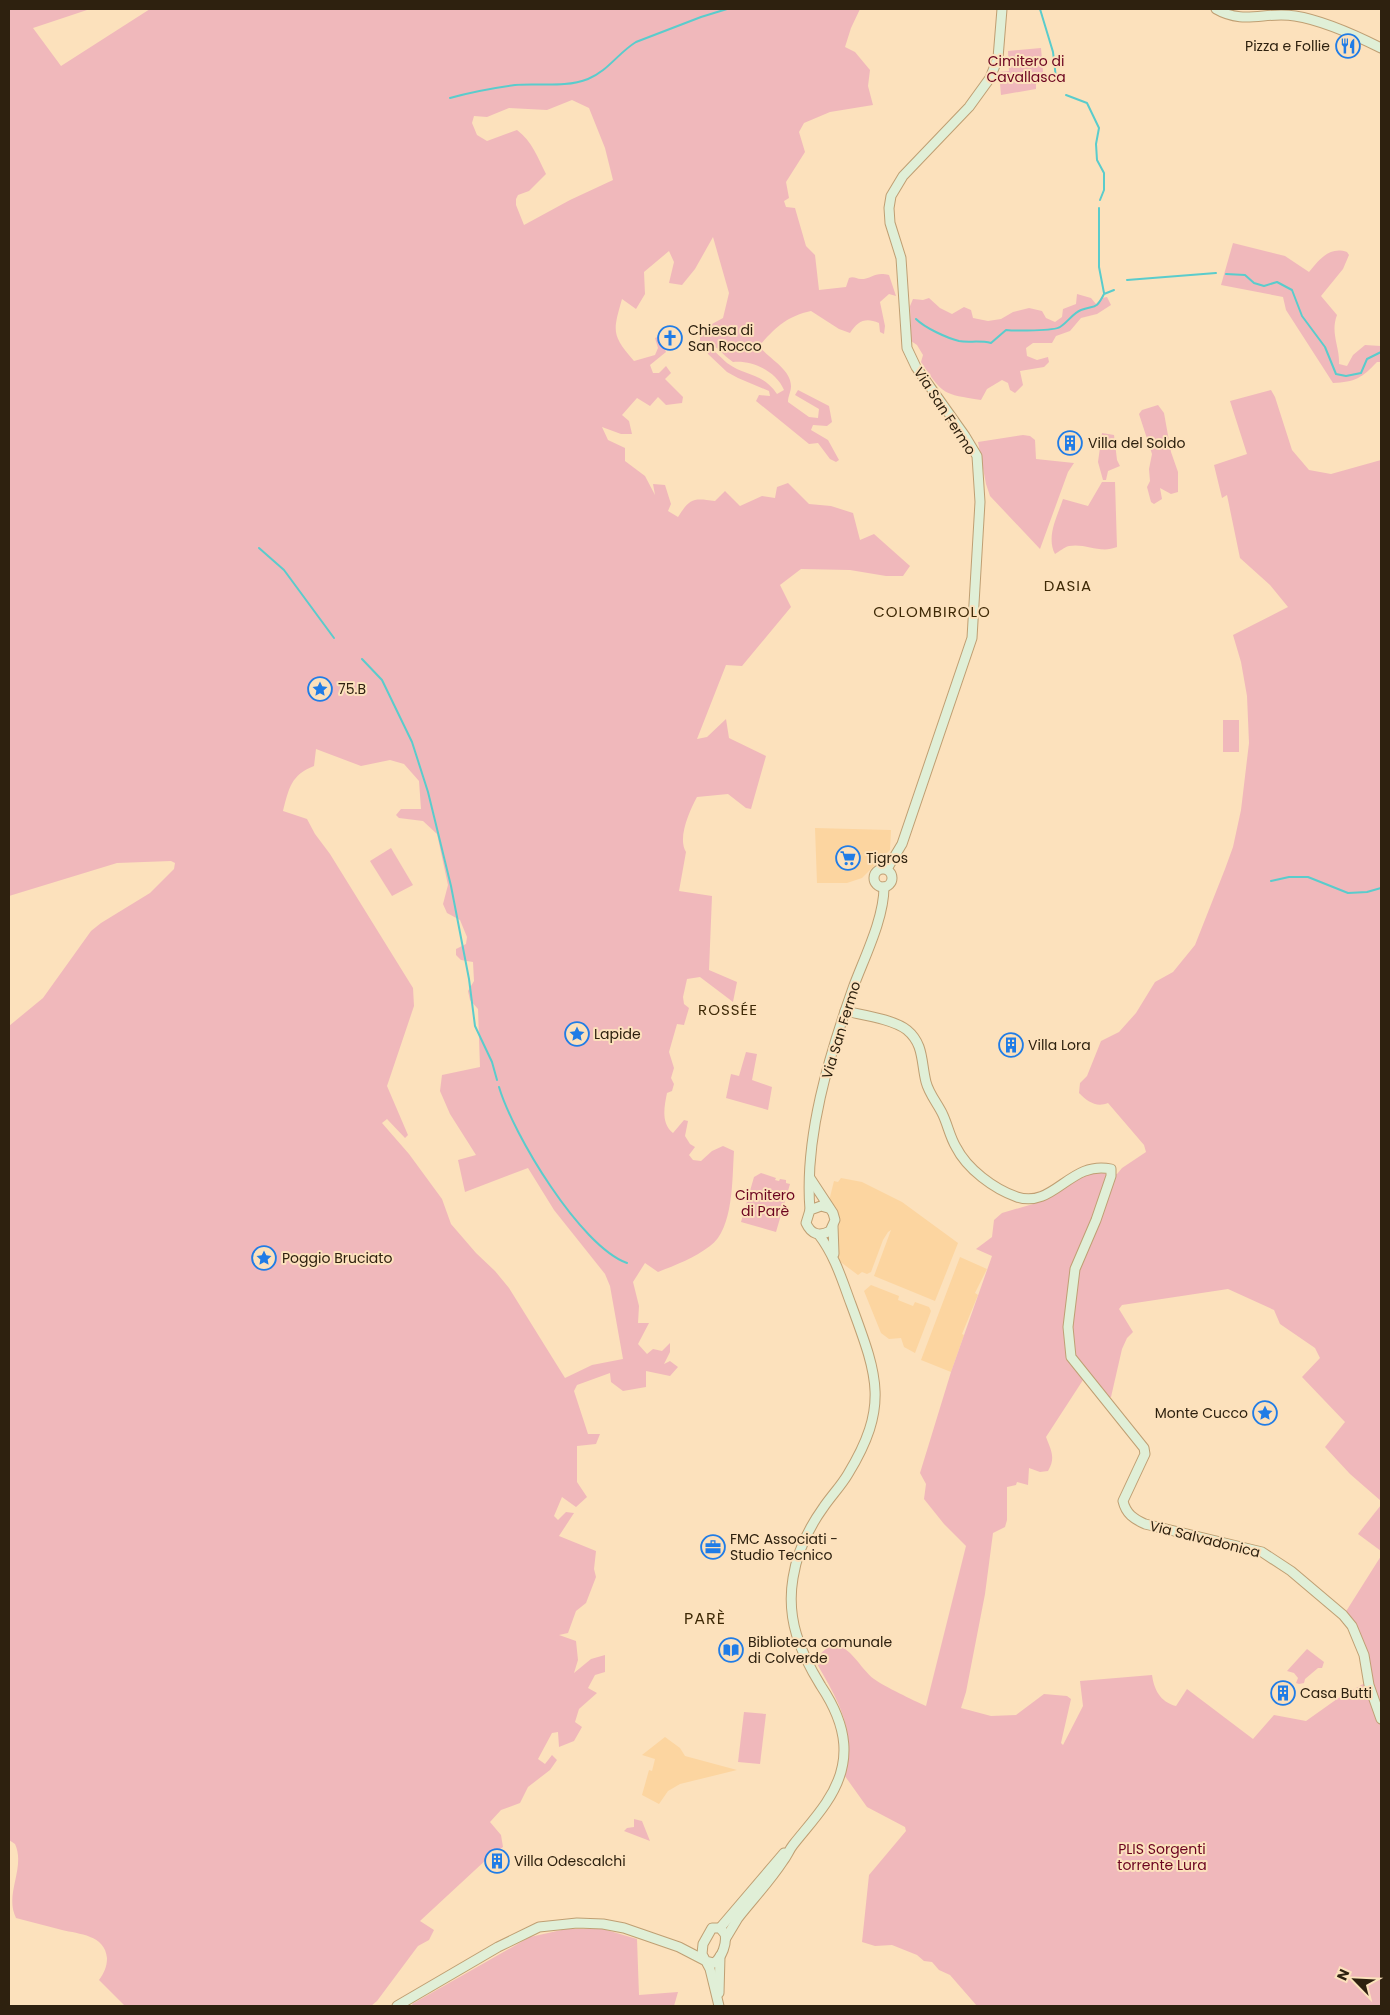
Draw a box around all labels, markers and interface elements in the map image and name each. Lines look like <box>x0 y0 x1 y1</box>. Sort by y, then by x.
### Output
restaurant icon: Pizza e Follie <box>1335 33 1361 59</box>
place label: Pizza e Follie <box>1245 36 1330 56</box>
park label: Cimitero di Cavallasca <box>986 51 1066 87</box>
place label: Chiesa di San Rocco <box>688 320 762 356</box>
church icon: Chiesa di San Rocco <box>657 325 683 351</box>
street label: Via San Fermo <box>909 363 981 459</box>
building icon: Villa del Soldo <box>1057 430 1083 456</box>
place label: Villa del Soldo <box>1088 433 1185 453</box>
district label: DASIA <box>1044 575 1092 596</box>
district label: COLOMBIROLO <box>873 601 991 622</box>
place icon: 75.B <box>307 676 333 702</box>
place label: 75.B <box>338 679 366 699</box>
supermarket icon: Tigros <box>835 845 861 871</box>
place label: Tigros <box>866 848 908 868</box>
street label: Via San Fermo <box>817 979 865 1081</box>
district label: ROSSÉE <box>698 999 758 1020</box>
place icon: Lapide <box>564 1021 590 1047</box>
place label: Lapide <box>594 1024 641 1044</box>
building icon: Villa Lora <box>998 1032 1024 1058</box>
place label: Villa Lora <box>1028 1035 1091 1055</box>
park label: Cimitero di Parè <box>735 1185 795 1221</box>
place icon: Poggio Bruciato <box>251 1245 277 1271</box>
place label: Poggio Bruciato <box>282 1248 392 1268</box>
place icon: Monte Cucco <box>1252 1400 1278 1426</box>
place label: Monte Cucco <box>1155 1403 1248 1423</box>
street label: Via Salvadonica <box>1148 1516 1262 1562</box>
place label: FMC Associati - Studio Tecnico <box>730 1529 838 1565</box>
office icon: FMC Associati - Studio Tecnico <box>700 1534 726 1560</box>
district label: PARÈ <box>684 1607 726 1630</box>
place label: Biblioteca comunale di Colverde <box>748 1632 893 1668</box>
library icon: Biblioteca comunale di Colverde <box>718 1637 744 1663</box>
building icon: Casa Butti <box>1270 1680 1296 1706</box>
place label: Casa Butti <box>1300 1683 1372 1703</box>
park label: PLIS Sorgenti torrente Lura <box>1117 1839 1207 1875</box>
building icon: Villa Odescalchi <box>484 1848 510 1874</box>
place label: Villa Odescalchi <box>514 1851 626 1871</box>
north arrow <box>1330 1955 1380 2005</box>
text: N <box>1332 1966 1354 1984</box>

